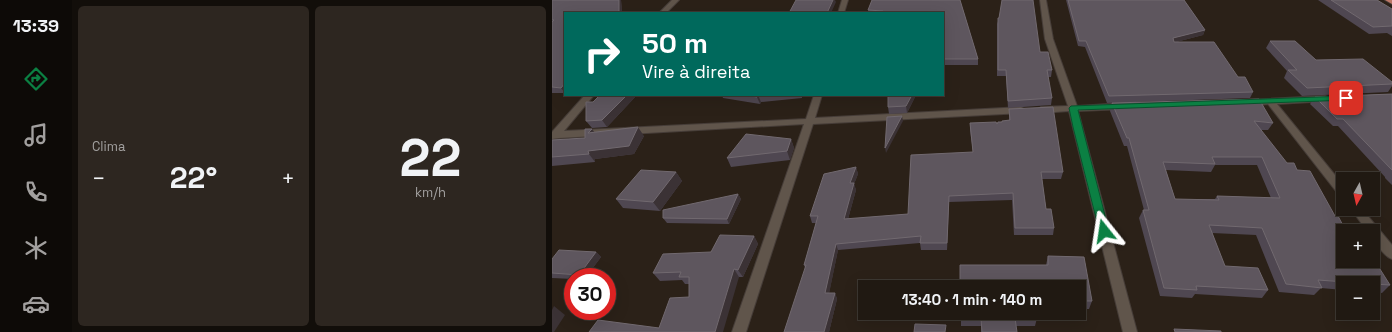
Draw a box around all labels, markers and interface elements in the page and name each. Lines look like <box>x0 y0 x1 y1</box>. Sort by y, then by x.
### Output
text: 13:39 <box>13 14 59 37</box>
text: 50 m <box>642 25 708 61</box>
icon: right <box>576 28 628 80</box>
text: Vire à direita <box>642 60 750 83</box>
icon: directions <box>22 65 50 93</box>
pin <box>1329 81 1363 115</box>
icon: arrive <box>1335 87 1357 109</box>
icon: music <box>22 121 50 149</box>
text: 22 <box>400 125 461 191</box>
text: Clima <box>92 138 125 155</box>
text: 22° <box>170 158 217 197</box>
text: − <box>92 164 106 192</box>
text: + <box>281 164 295 192</box>
north arrow <box>1336 172 1380 216</box>
map controls <box>1336 172 1380 320</box>
icon: phone <box>22 178 50 206</box>
text: km/h <box>415 184 446 201</box>
position arrow <box>1083 210 1125 252</box>
button: + <box>1336 224 1380 268</box>
icon: climate <box>22 234 50 262</box>
speed limit sign: 30 <box>564 268 616 320</box>
button: − <box>1336 276 1380 320</box>
icon: car <box>22 290 50 318</box>
text: 13:40 · 1 min · 140 m <box>902 290 1042 309</box>

